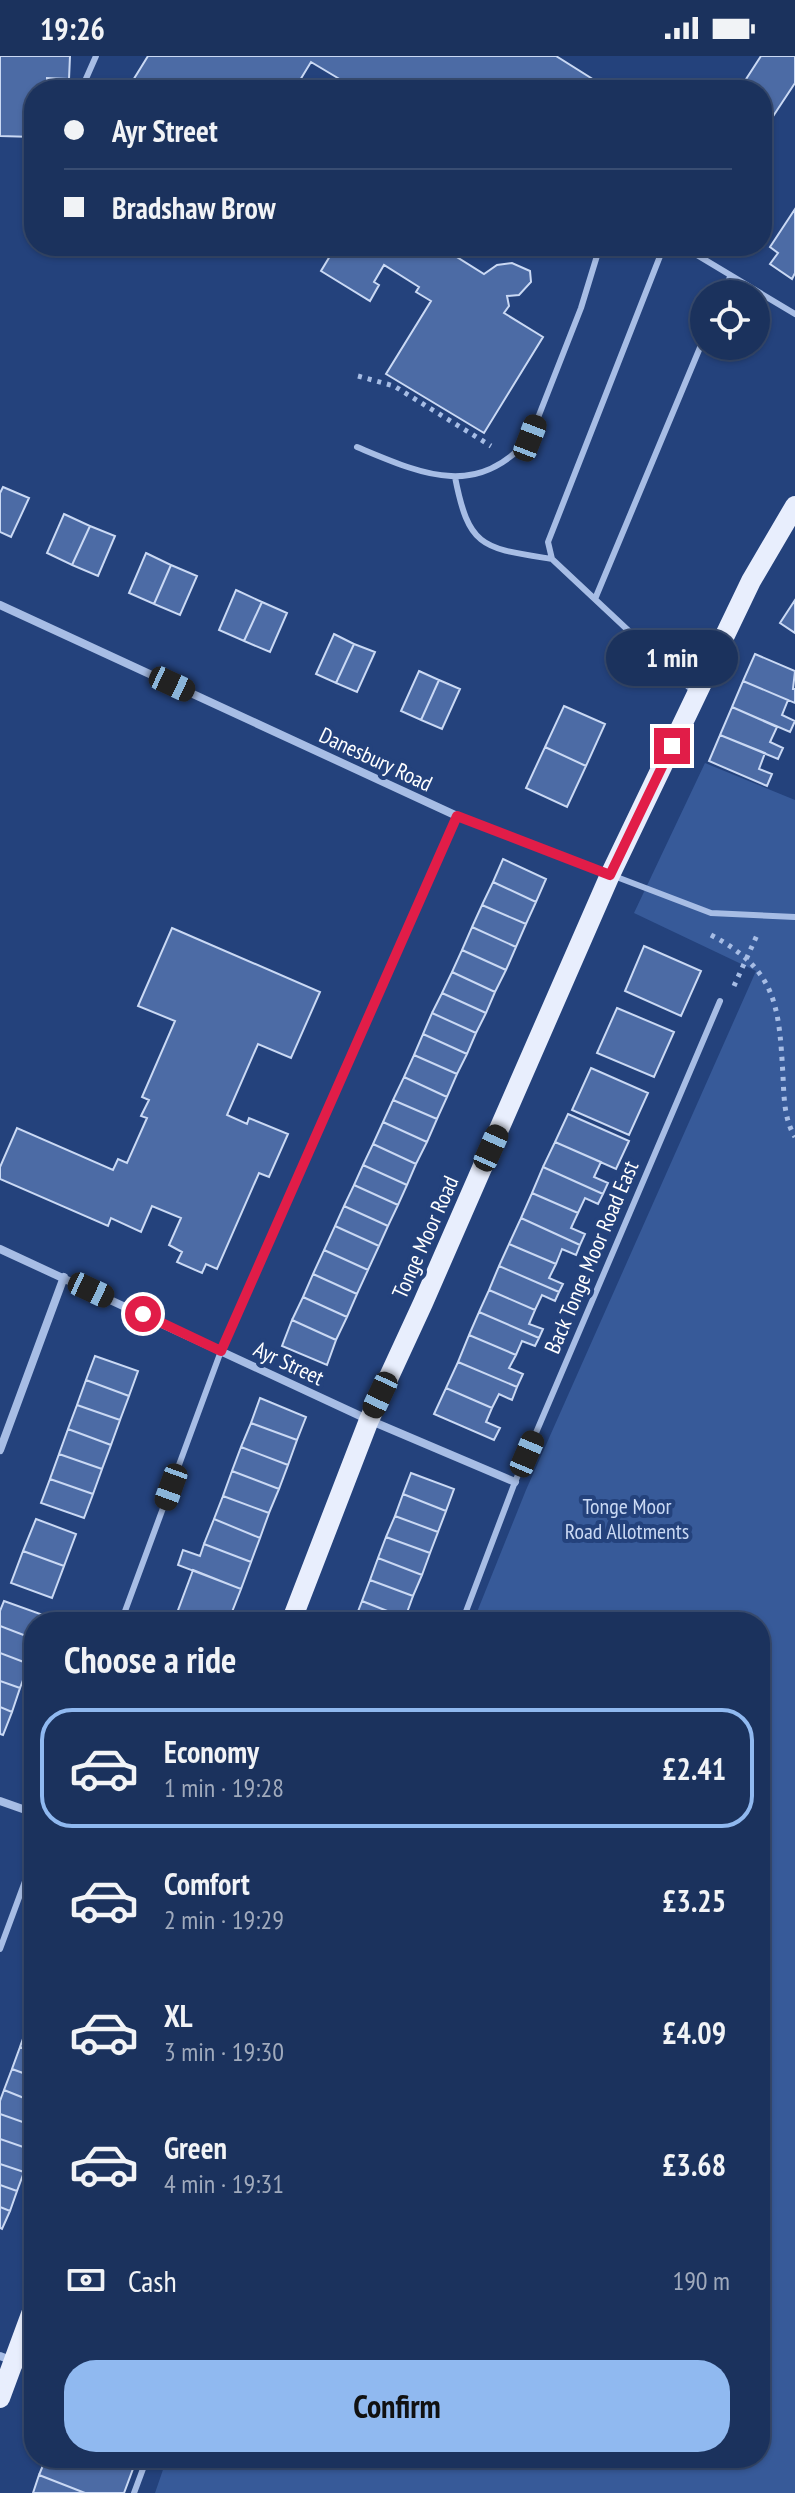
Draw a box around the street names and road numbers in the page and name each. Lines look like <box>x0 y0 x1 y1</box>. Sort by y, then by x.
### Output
street label: Danesbury Road <box>315 721 437 797</box>
street label: Back Tonge Moor Road East <box>538 1156 644 1358</box>
street label: Tonge Moor Road <box>386 1171 464 1303</box>
street label: Ayr Street <box>249 1335 329 1391</box>

